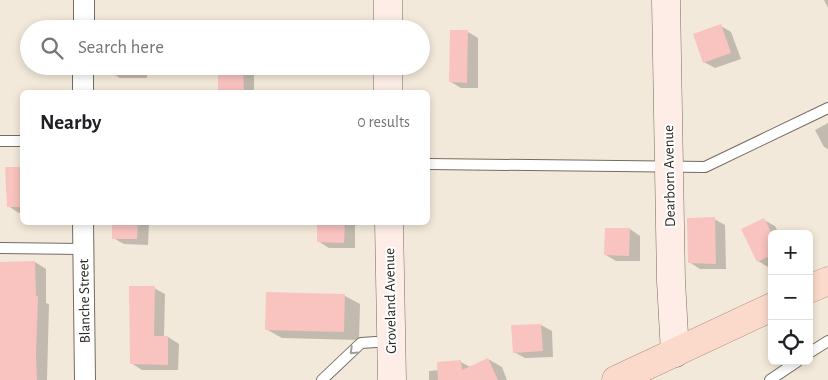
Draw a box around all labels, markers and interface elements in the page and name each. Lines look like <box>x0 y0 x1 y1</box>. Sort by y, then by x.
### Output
search box <box>20 20 430 75</box>
icon: search <box>38 34 66 62</box>
text: Search here <box>78 38 164 57</box>
text: Nearby <box>40 112 101 133</box>
text: 0 results <box>357 114 410 130</box>
street label: Dearborn Avenue <box>661 125 678 227</box>
map controls <box>768 230 813 365</box>
button: + <box>768 230 813 275</box>
street label: Groveland Avenue <box>382 248 399 354</box>
street label: Blanche Street <box>76 258 93 343</box>
button: − <box>768 275 813 320</box>
button: locate <box>768 320 813 365</box>
one-way arrow <box>350 345 359 354</box>

